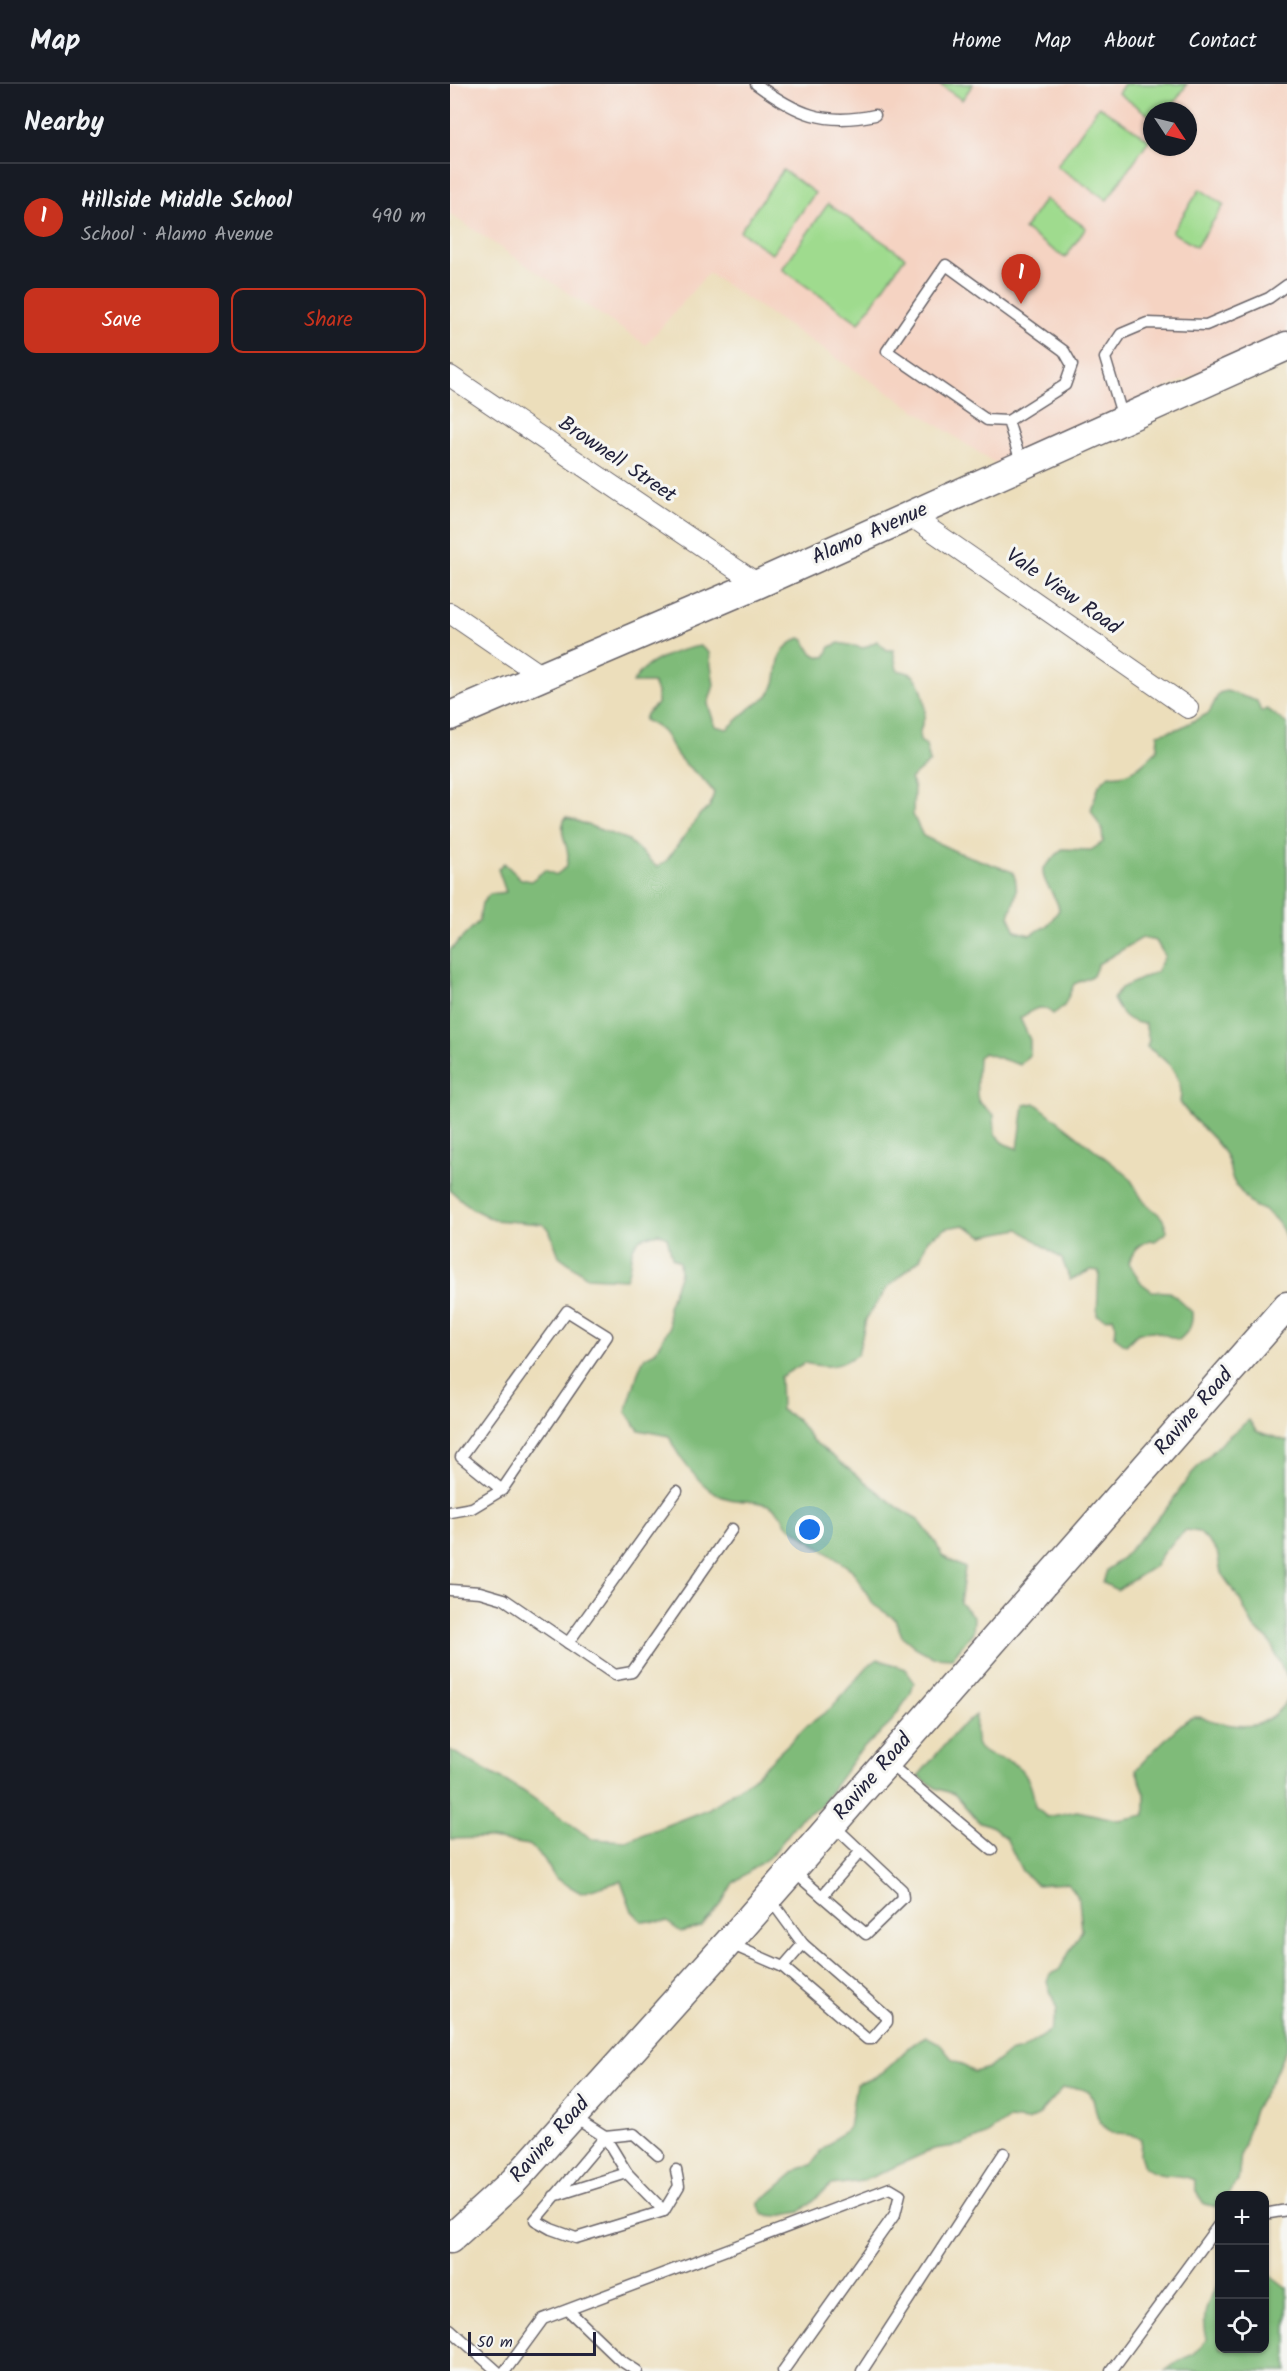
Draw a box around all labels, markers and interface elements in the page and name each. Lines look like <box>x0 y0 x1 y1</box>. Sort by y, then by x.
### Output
text: Map <box>30 19 81 64</box>
text: Home <box>952 25 1001 58</box>
text: Map <box>1034 25 1071 58</box>
text: About <box>1104 25 1155 58</box>
text: Contact <box>1188 25 1257 58</box>
text: Nearby <box>24 102 104 144</box>
north arrow <box>1143 102 1197 156</box>
text: Hillside Middle School <box>81 184 292 219</box>
text: 1 <box>40 201 47 233</box>
text: 490 m <box>371 201 426 233</box>
text: School · Alamo Avenue <box>81 219 273 251</box>
pin: 1 <box>1002 254 1040 304</box>
button: Save <box>24 288 219 353</box>
button: Share <box>231 288 426 353</box>
street label: Brownell Street <box>551 408 684 512</box>
street label: Alamo Avenue <box>807 493 934 574</box>
street label: Vale View Road <box>999 540 1128 644</box>
street label: Ravine Road <box>1146 1360 1242 1463</box>
your location <box>795 1515 824 1544</box>
street label: Ravine Road <box>825 1725 921 1828</box>
street label: Ravine Road <box>502 2089 598 2191</box>
map controls <box>1215 2191 1269 2353</box>
button: + <box>1215 2191 1269 2245</box>
button: − <box>1215 2245 1269 2299</box>
button: locate <box>1215 2299 1269 2353</box>
scale bar <box>468 2329 596 2356</box>
text: 50 m <box>477 2330 513 2355</box>

